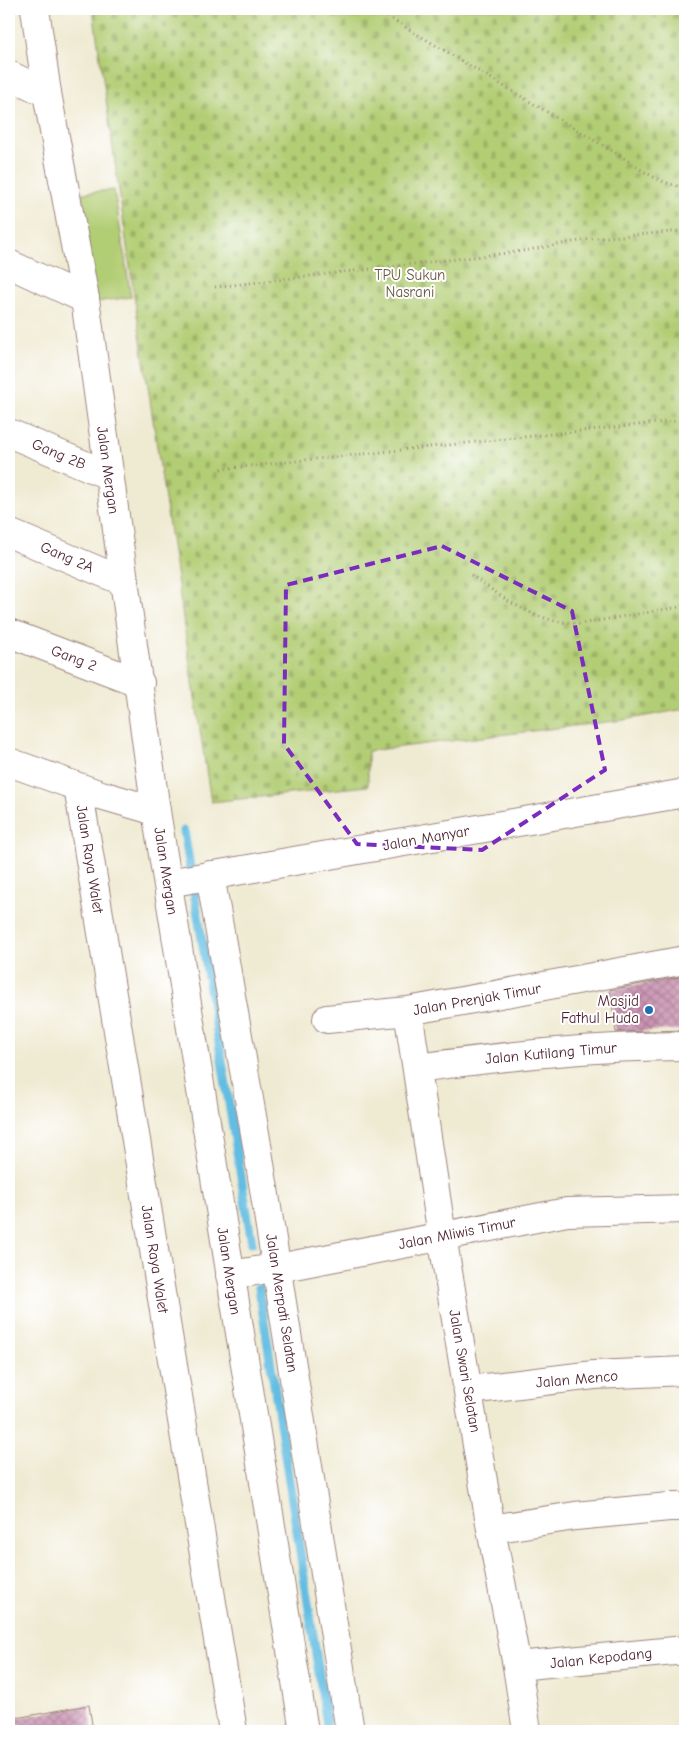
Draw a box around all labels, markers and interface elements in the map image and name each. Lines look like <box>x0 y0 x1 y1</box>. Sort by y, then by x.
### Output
park label: TPU Sukun Nasrani <box>375 266 445 301</box>
street label: Jalan Mergan <box>93 425 123 515</box>
street label: Gang 2B <box>29 435 89 473</box>
street label: Gang 2A <box>38 538 97 576</box>
street label: Gang 2 <box>49 641 99 675</box>
street label: Jalan Raya Walet <box>73 804 108 915</box>
street label: Jalan Manyar <box>381 822 471 854</box>
street label: Jalan Mergan <box>150 826 182 916</box>
street label: Jalan Prenjak Timur <box>412 979 542 1019</box>
place label: Masjid Fathul Huda <box>561 992 639 1027</box>
marker: Masjid Fathul Huda <box>643 1004 655 1016</box>
street label: Jalan Kutilang Timur <box>484 1038 618 1068</box>
street label: Jalan Raya Walet <box>138 1204 173 1315</box>
street label: Jalan Mliwis Timur <box>397 1213 517 1253</box>
street label: Jalan Mergan <box>213 1226 245 1316</box>
street label: Jalan Merpati Selatan <box>262 1232 302 1374</box>
street label: Jalan Swari Selatan <box>445 1308 485 1434</box>
street label: Jalan Menco <box>535 1366 619 1392</box>
street label: Jalan Kepodang <box>549 1644 653 1672</box>

